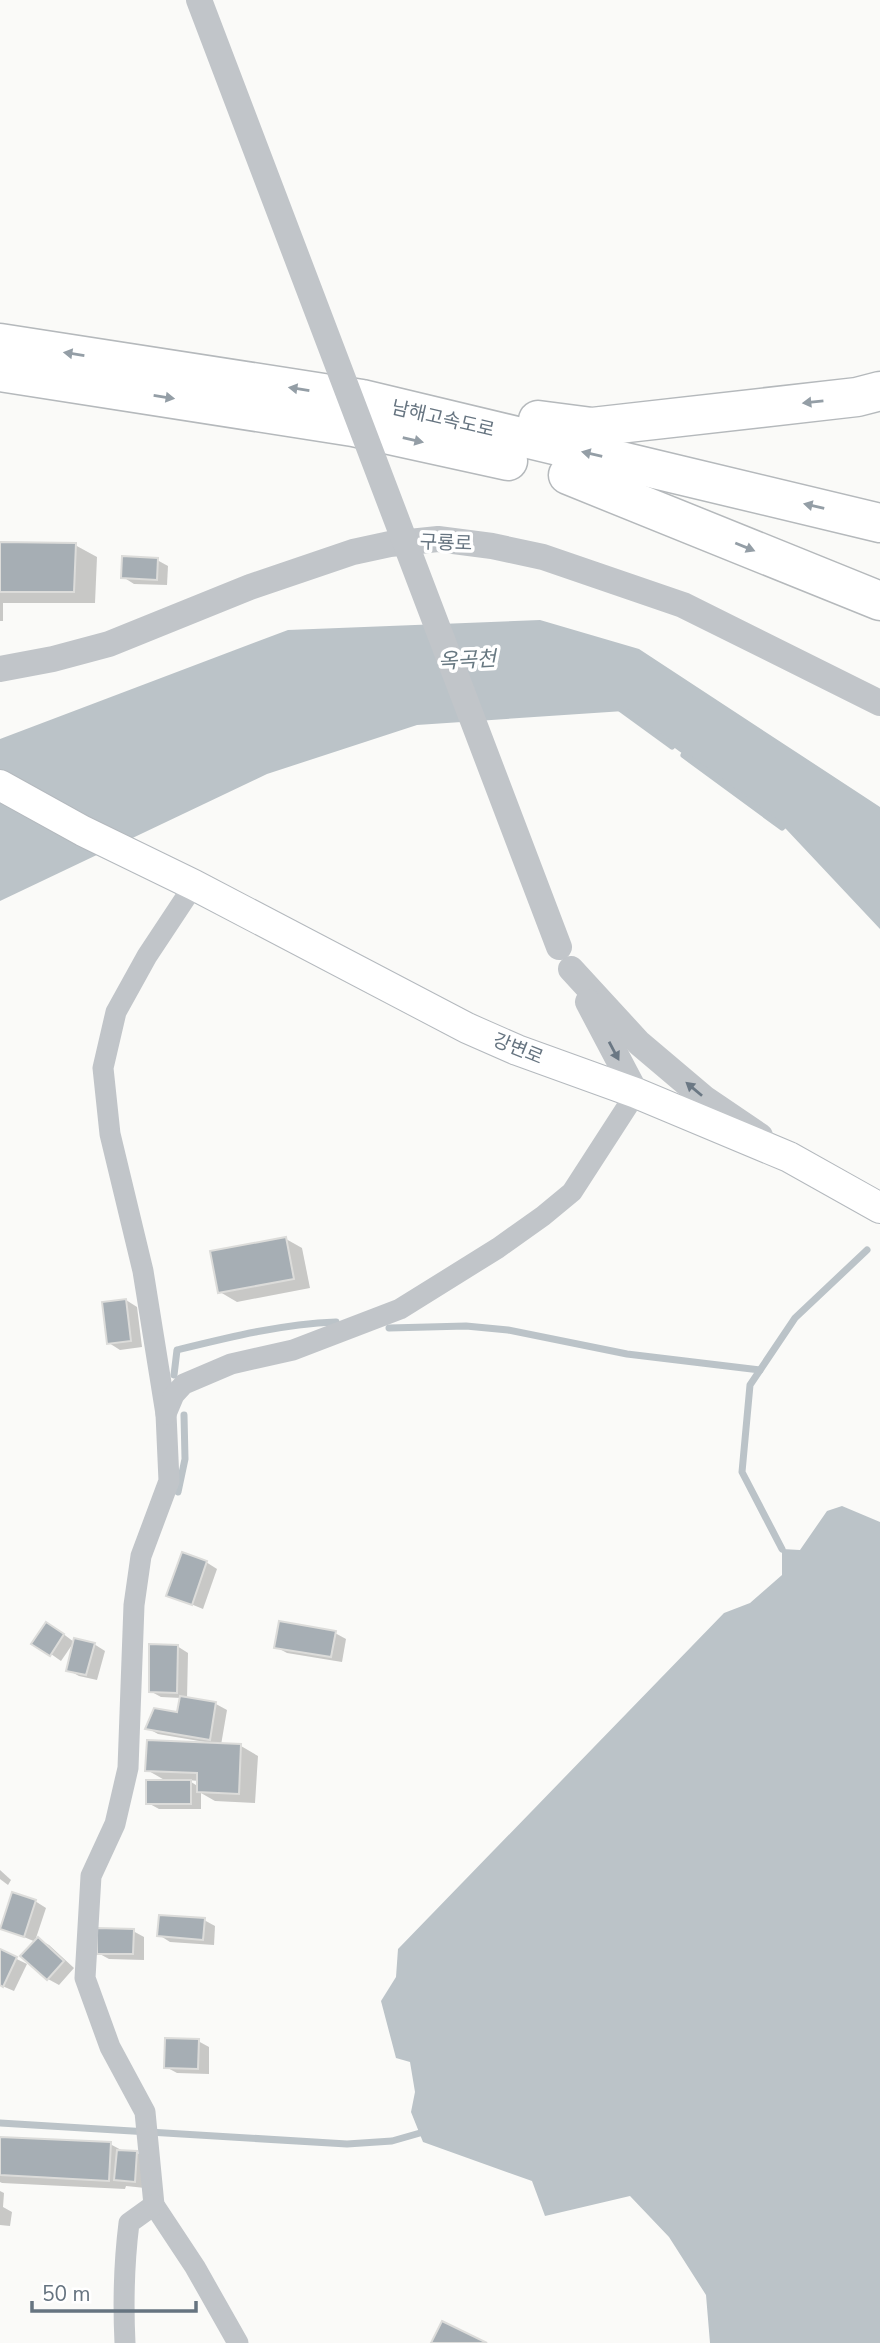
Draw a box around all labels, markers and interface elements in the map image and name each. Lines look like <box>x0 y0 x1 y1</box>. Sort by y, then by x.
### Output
one-way arrow <box>63 348 85 359</box>
one-way arrow <box>288 384 310 395</box>
one-way arrow <box>153 392 175 403</box>
street label: 남해고속도로 <box>389 395 497 443</box>
one-way arrow <box>802 397 824 408</box>
one-way arrow <box>402 434 424 445</box>
one-way arrow <box>581 449 603 460</box>
one-way arrow <box>803 500 825 511</box>
street label: 구룡로 <box>419 529 473 557</box>
one-way arrow <box>735 541 756 552</box>
water label: 옥곡천 <box>437 644 499 675</box>
street label: 강변로 <box>489 1027 547 1071</box>
one-way arrow <box>608 1041 620 1061</box>
one-way arrow <box>685 1082 702 1097</box>
scale bar <box>32 2270 196 2314</box>
text: 50 m <box>42 2280 91 2308</box>

